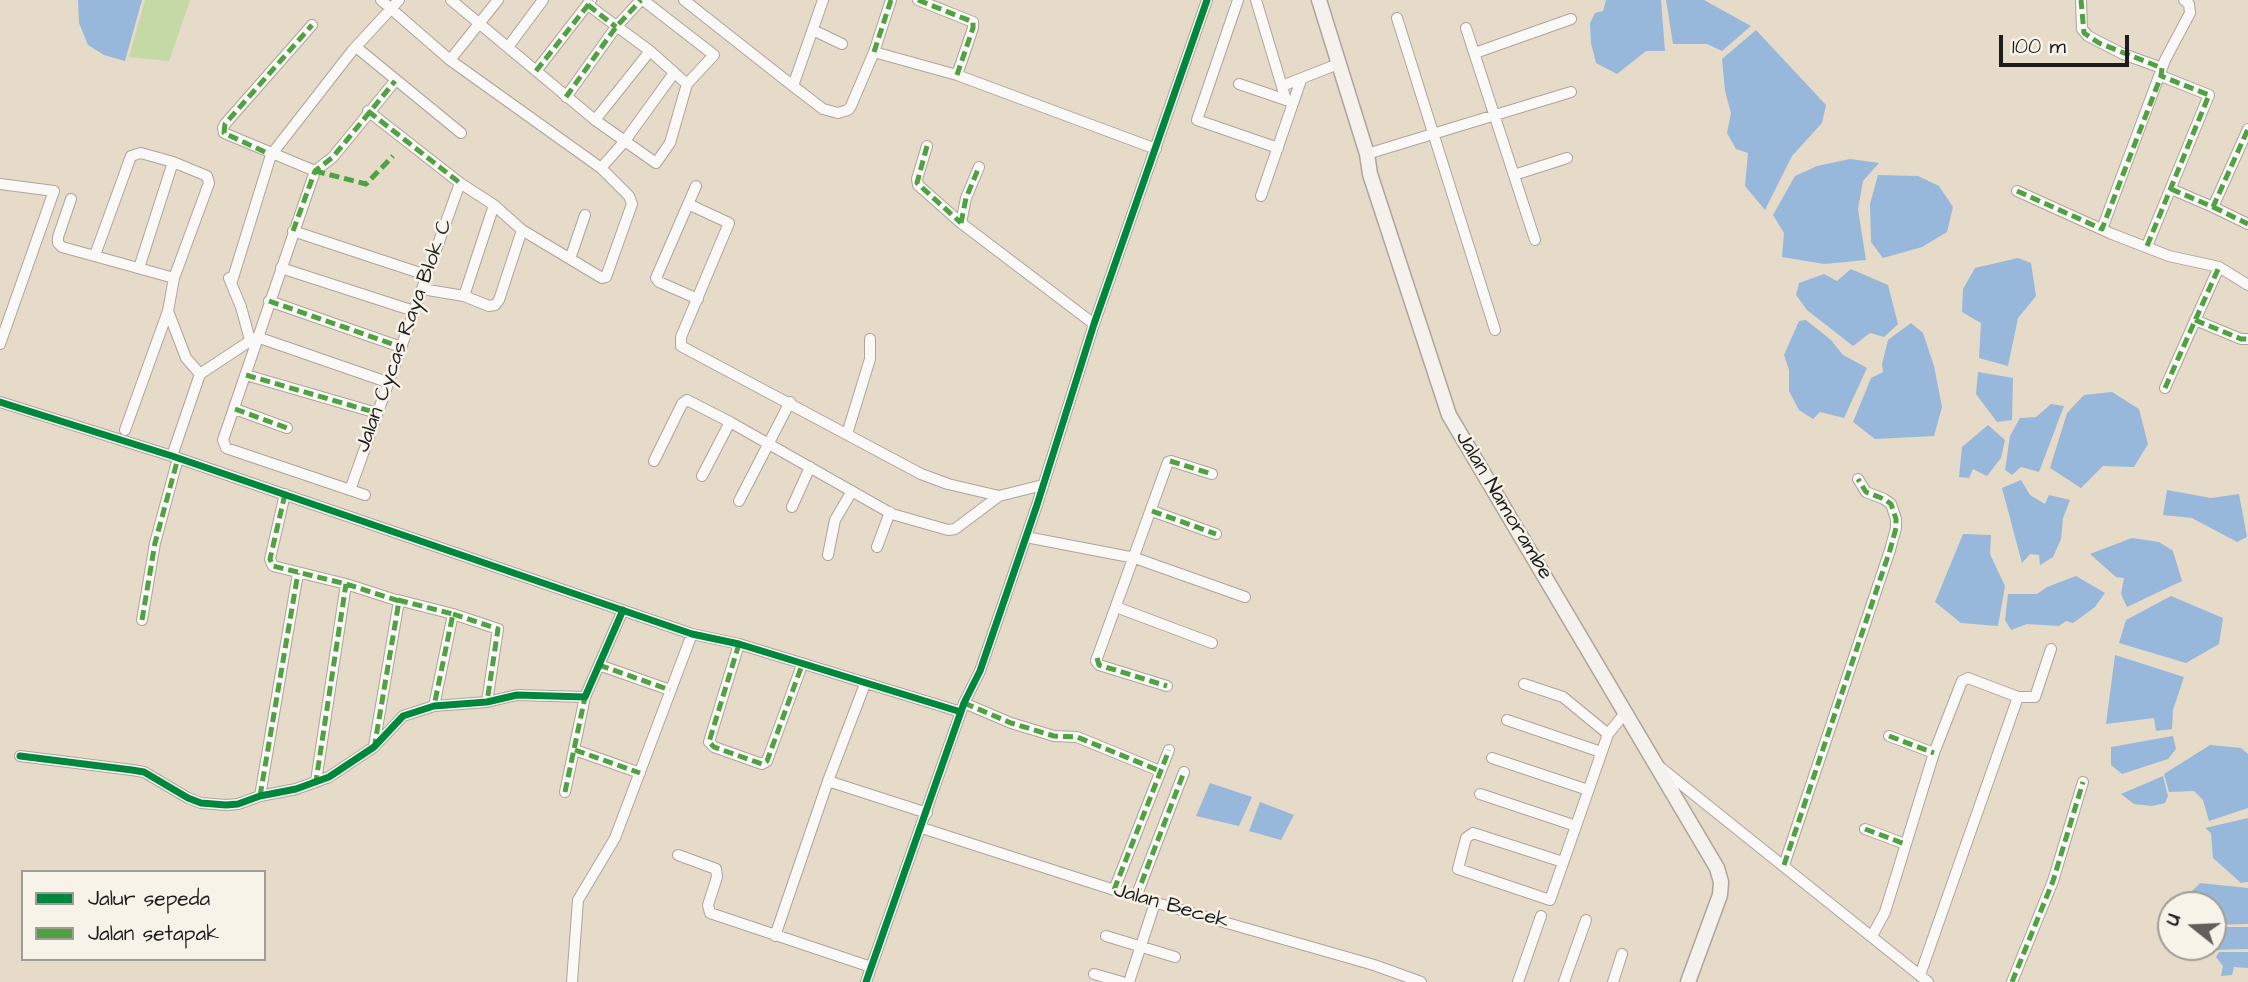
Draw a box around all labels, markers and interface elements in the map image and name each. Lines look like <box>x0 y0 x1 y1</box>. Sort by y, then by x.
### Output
scale bar <box>2003 21 2132 65</box>
text: 100 m <box>2012 32 2066 61</box>
street label: Jalan Cycas Raya Blok C <box>351 216 459 456</box>
street label: Jalan Namorambe <box>1449 427 1557 585</box>
legend <box>21 870 266 961</box>
street label: Jalan Becek <box>1111 879 1231 935</box>
text: Jalur sepeda <box>88 884 210 913</box>
north arrow <box>2157 891 2227 961</box>
text: U <box>2159 911 2188 929</box>
text: Jalan setapak <box>88 919 219 948</box>

